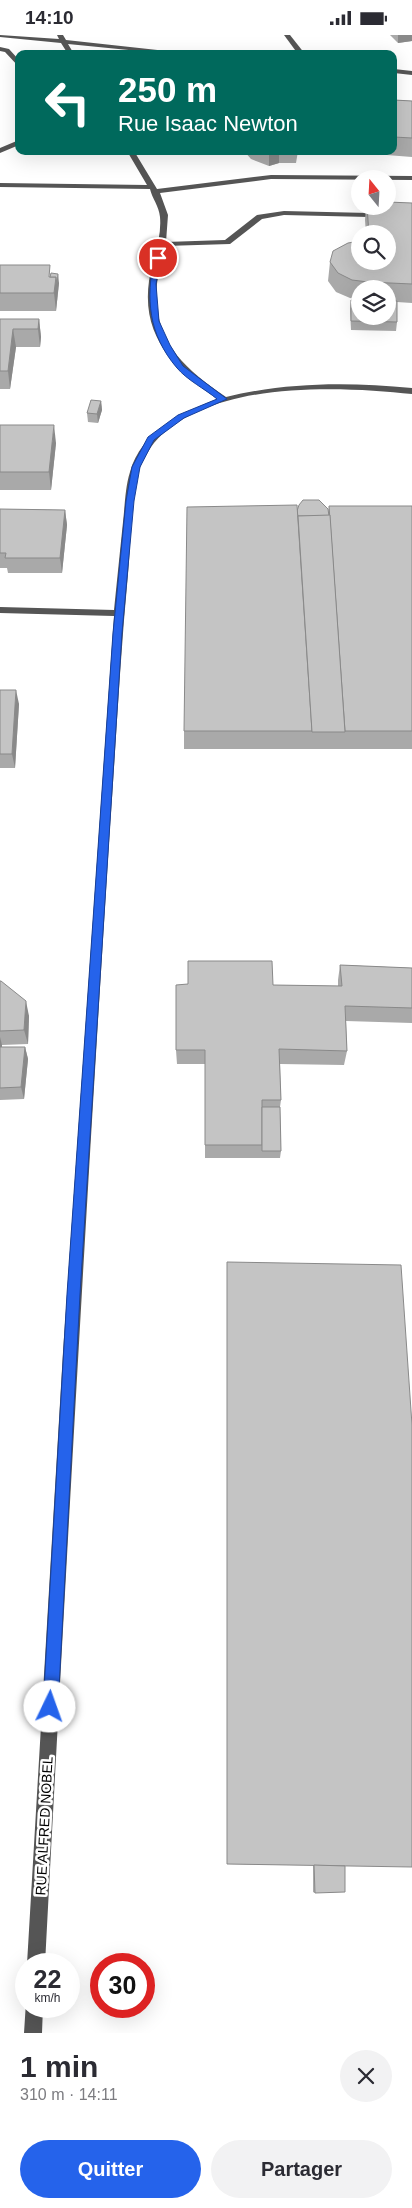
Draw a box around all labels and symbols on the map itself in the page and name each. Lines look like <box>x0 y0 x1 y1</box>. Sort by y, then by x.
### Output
north arrow <box>351 170 396 215</box>
pin <box>137 237 179 279</box>
position arrow <box>23 1680 75 1732</box>
street label: RUE ALFRED NOBEL <box>32 1756 56 1896</box>
speed limit sign: 30 <box>90 1953 155 2018</box>

